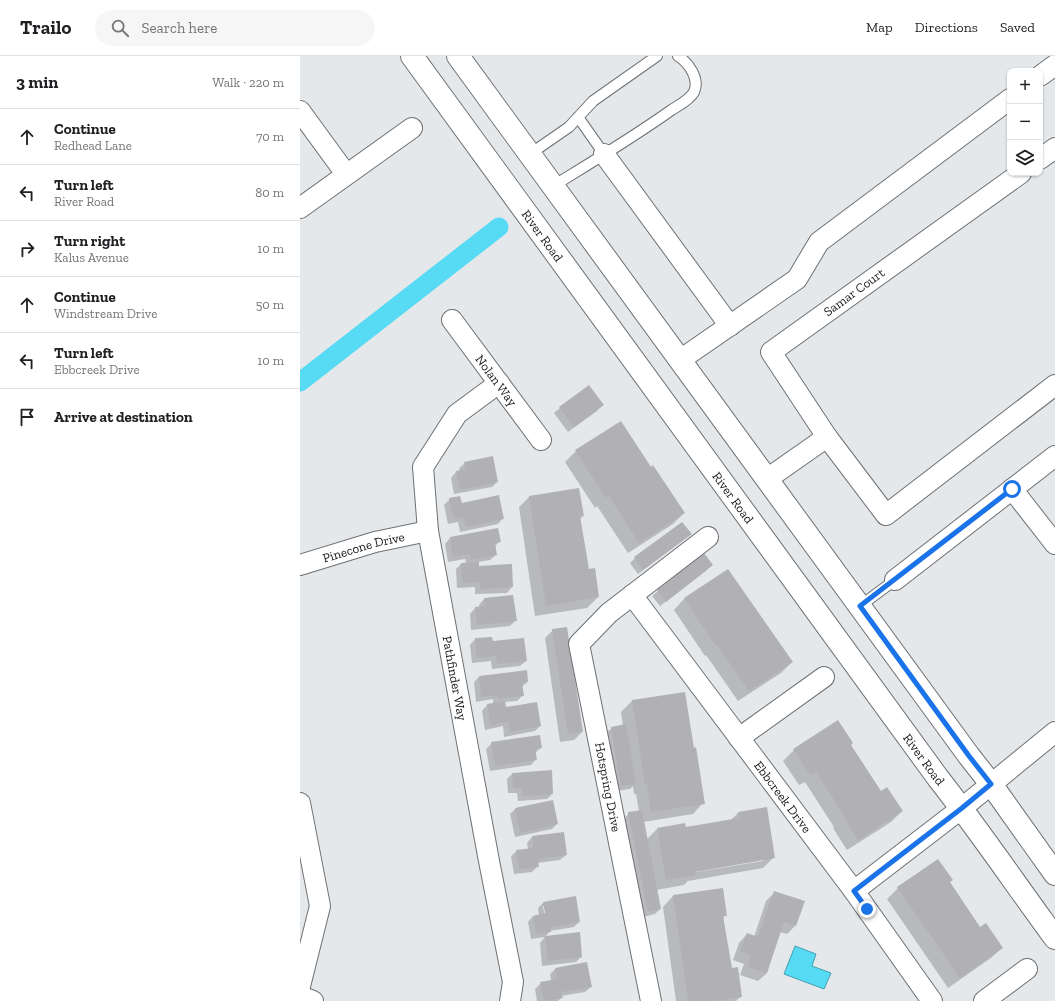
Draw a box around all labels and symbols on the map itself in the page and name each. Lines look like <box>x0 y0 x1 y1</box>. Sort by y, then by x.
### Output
street label: River Road <box>519 207 567 264</box>
street label: Samar Court <box>821 265 887 319</box>
street label: Nolan Way <box>473 352 521 409</box>
street label: River Road <box>710 469 757 526</box>
route start <box>1003 480 1021 498</box>
street label: Pinecone Drive <box>320 529 406 565</box>
street label: Pathfinder Way <box>440 635 470 722</box>
street label: River Road <box>900 730 948 788</box>
street label: Hotspring Drive <box>592 741 624 833</box>
street label: Ebbcreek Drive <box>751 758 815 835</box>
route end <box>858 900 876 918</box>

